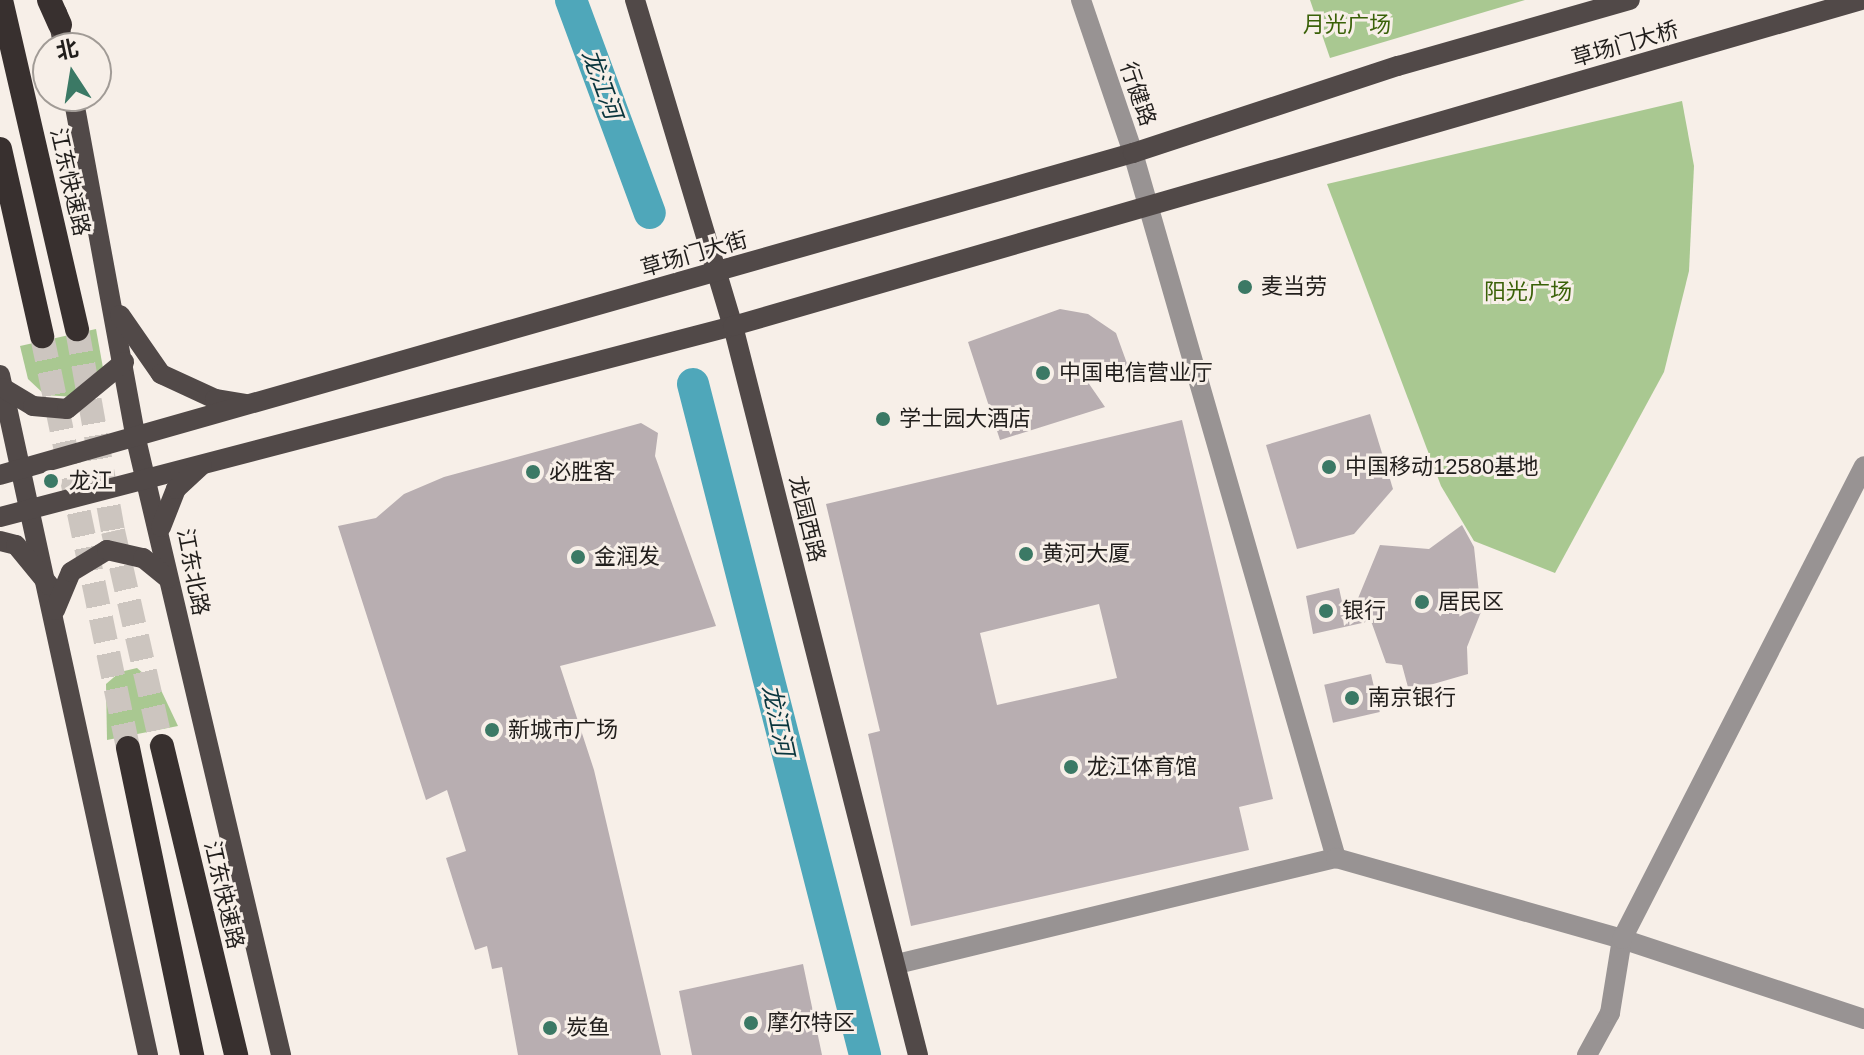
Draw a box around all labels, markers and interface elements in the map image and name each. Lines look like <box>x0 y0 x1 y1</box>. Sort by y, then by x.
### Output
park label: 月光广场 <box>1303 12 1391 38</box>
street label: 草场门大桥 <box>1568 16 1682 72</box>
north arrow <box>32 32 112 112</box>
text: 北 <box>54 35 81 65</box>
water label: 龙江河 <box>576 45 628 123</box>
street label: 行健路 <box>1115 59 1161 129</box>
street label: 江东快速路 <box>45 125 95 239</box>
street label: 草场门大街 <box>637 226 751 282</box>
place label: 麦当劳 <box>1261 274 1327 300</box>
marker: 麦当劳 <box>1236 278 1254 296</box>
park label: 阳光广场 <box>1484 279 1572 305</box>
place label: 中国电信营业厅 <box>1059 360 1213 386</box>
marker: 中国电信营业厅 <box>1034 364 1052 382</box>
place label: 学士园大酒店 <box>899 406 1031 432</box>
marker: 学士园大酒店 <box>874 410 892 428</box>
place label: 中国移动12580基地 <box>1345 454 1538 480</box>
marker: 中国移动12580基地 <box>1320 458 1338 476</box>
place label: 必胜客 <box>549 459 615 485</box>
marker: 必胜客 <box>524 463 542 481</box>
place label: 龙江 <box>69 468 113 494</box>
marker: 龙江 <box>40 470 62 492</box>
street label: 龙园西路 <box>784 473 830 565</box>
street label: 江东北路 <box>172 526 214 618</box>
place label: 黄河大厦 <box>1042 541 1130 567</box>
place label: 金润发 <box>594 544 660 570</box>
marker: 黄河大厦 <box>1017 545 1035 563</box>
marker: 金润发 <box>569 548 587 566</box>
place label: 居民区 <box>1438 589 1504 615</box>
marker: 居民区 <box>1413 593 1431 611</box>
place label: 银行 <box>1342 598 1386 624</box>
marker: 银行 <box>1317 602 1335 620</box>
water label: 龙江河 <box>756 682 800 758</box>
place label: 南京银行 <box>1368 685 1456 711</box>
marker: 南京银行 <box>1343 689 1361 707</box>
place label: 新城市广场 <box>508 717 618 743</box>
marker: 新城市广场 <box>483 721 501 739</box>
place label: 龙江体育馆 <box>1087 754 1197 780</box>
marker: 龙江体育馆 <box>1062 758 1080 776</box>
street label: 江东快速路 <box>199 838 249 952</box>
place label: 摩尔特区 <box>767 1010 855 1036</box>
marker: 摩尔特区 <box>742 1014 760 1032</box>
place label: 炭鱼 <box>566 1015 610 1041</box>
marker: 炭鱼 <box>541 1019 559 1037</box>

